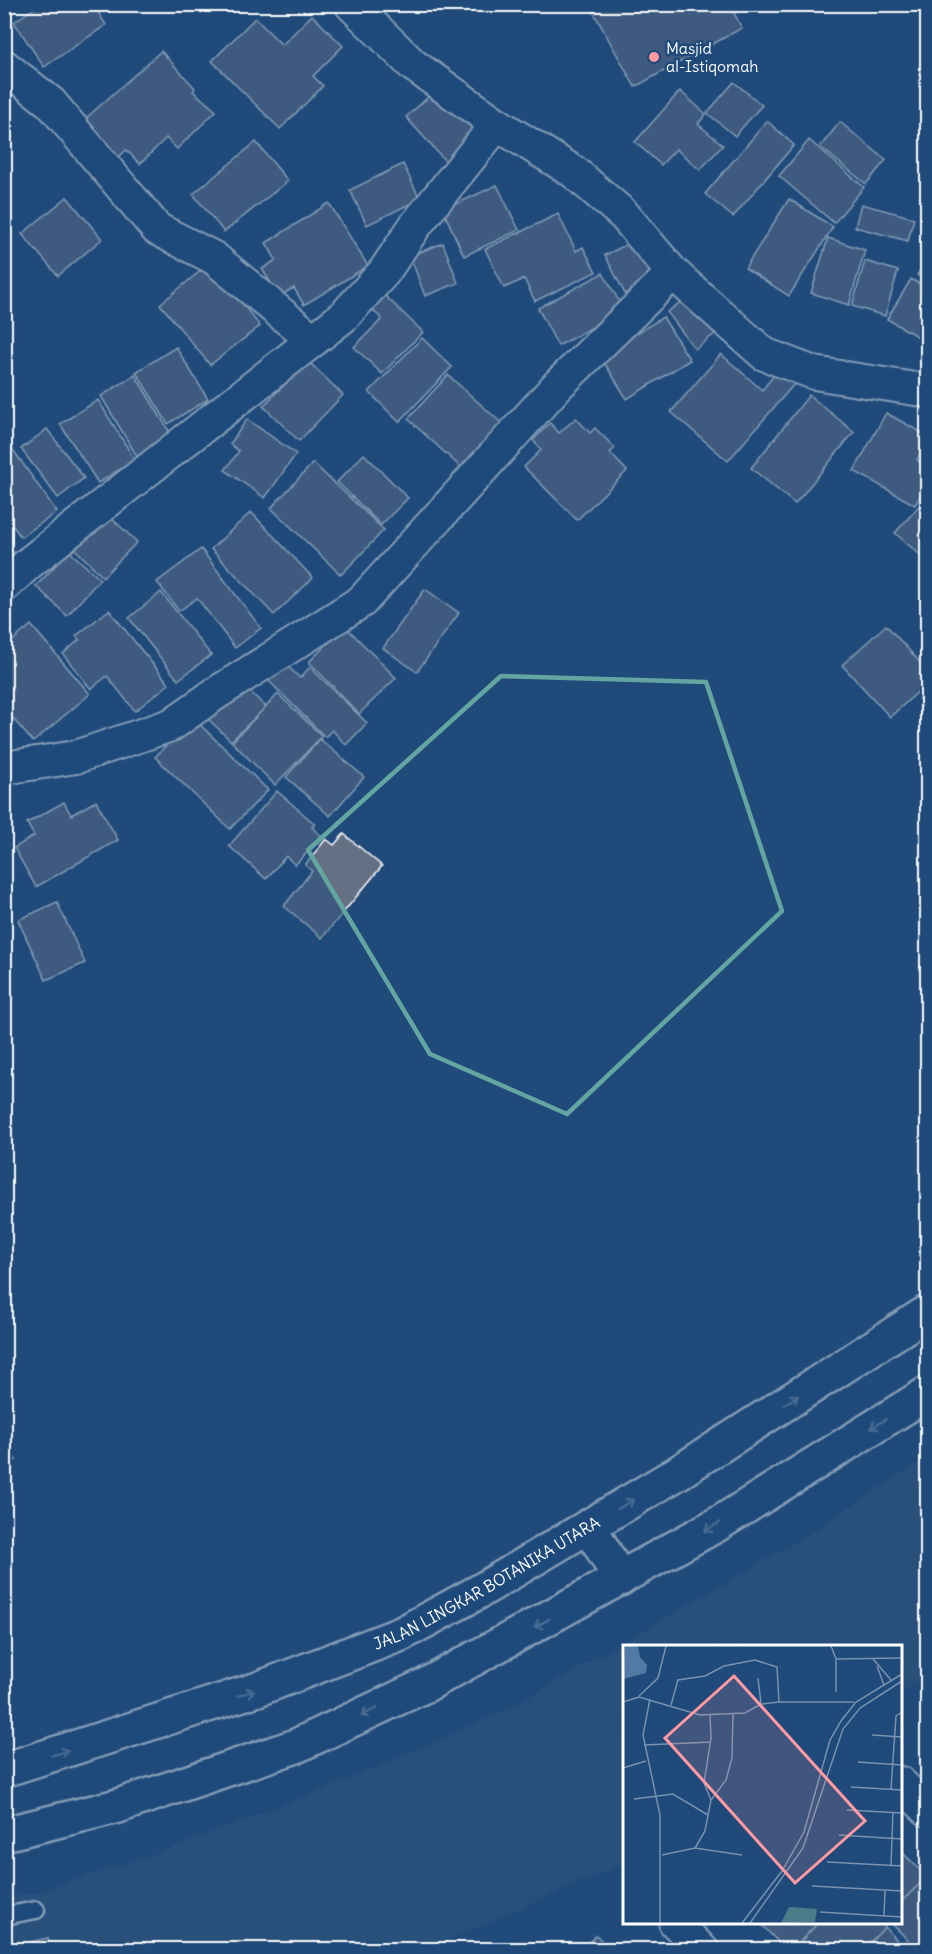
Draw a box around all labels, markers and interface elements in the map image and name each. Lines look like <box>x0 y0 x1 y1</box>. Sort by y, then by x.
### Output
place label: Masjid al-Istiqomah <box>666 38 759 76</box>
marker: Masjid al-Istiqomah <box>647 50 661 64</box>
one-way arrow <box>782 1394 799 1406</box>
one-way arrow <box>870 1419 887 1431</box>
one-way arrow <box>617 1498 634 1510</box>
street label: JALAN LINGKAR BOTANIKA UTARA <box>370 1512 603 1654</box>
one-way arrow <box>704 1522 721 1534</box>
one-way arrow <box>534 1617 551 1629</box>
inset map <box>623 1645 902 1924</box>
one-way arrow <box>236 1686 255 1697</box>
one-way arrow <box>360 1706 378 1718</box>
one-way arrow <box>50 1747 69 1758</box>

